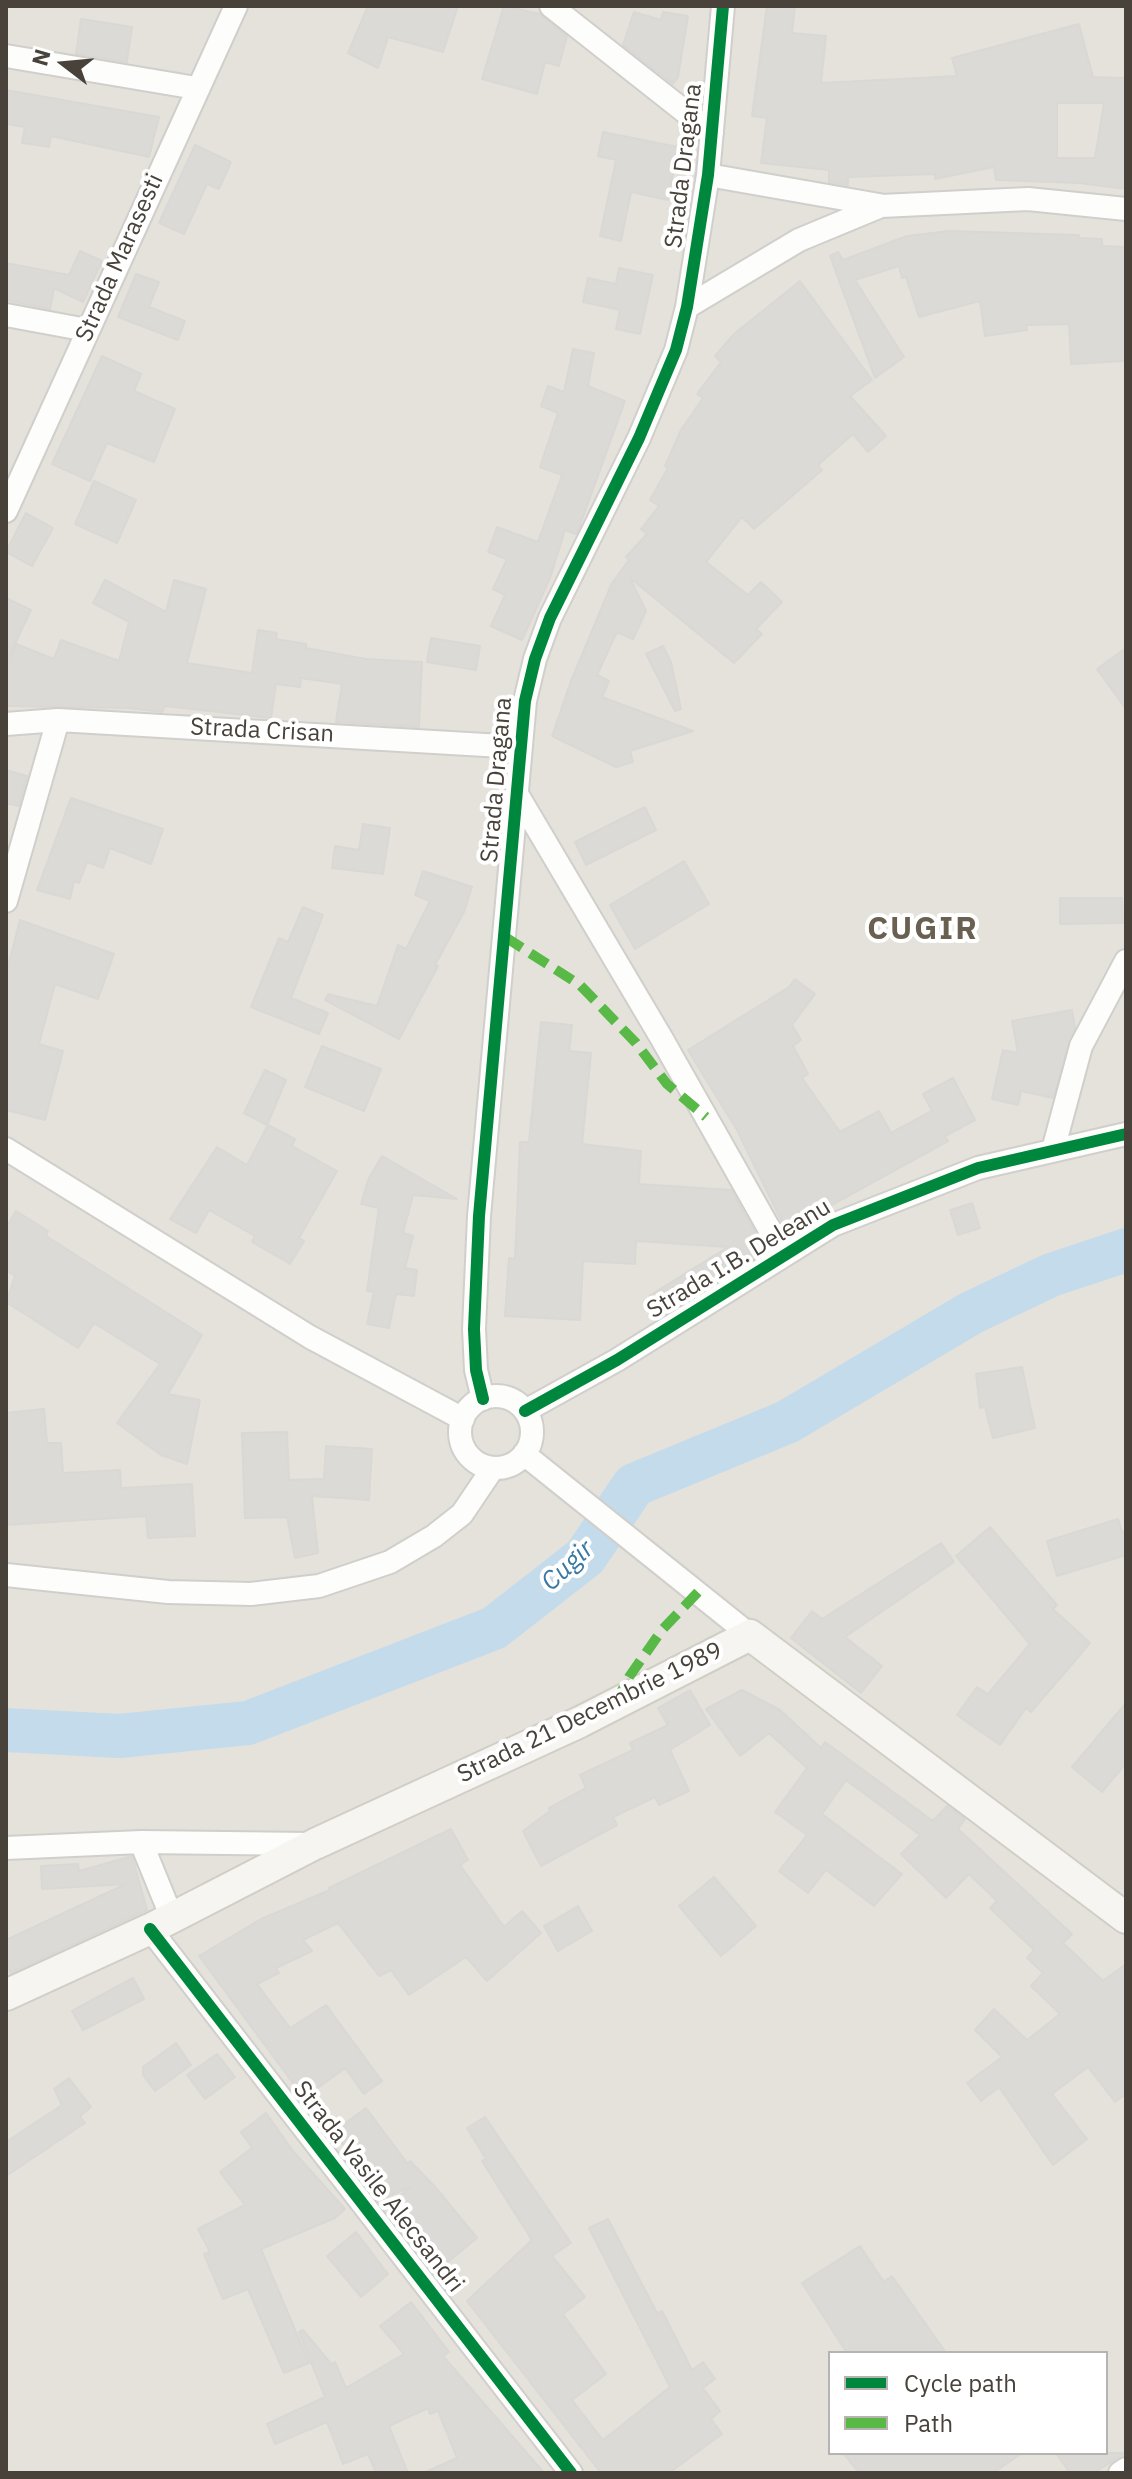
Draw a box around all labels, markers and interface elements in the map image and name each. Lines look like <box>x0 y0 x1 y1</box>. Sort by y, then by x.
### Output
north arrow <box>24 24 104 104</box>
text: N <box>24 46 57 69</box>
street label: Strada Dragana <box>660 82 708 250</box>
street label: Strada Marasesti <box>70 169 170 347</box>
street label: Strada Dragana <box>475 696 519 864</box>
street label: Strada Crisan <box>189 713 335 749</box>
district label: CUGIR <box>867 911 979 949</box>
street label: Strada I.B. Deleanu <box>642 1193 836 1325</box>
water label: Cugir <box>535 1534 601 1598</box>
street label: Strada 21 Decembrie 1989 <box>453 1636 727 1790</box>
street label: Strada Vasile Alecsandri <box>287 2076 469 2298</box>
legend <box>828 2351 1108 2455</box>
text: Cycle path <box>904 2367 1017 2399</box>
text: Path <box>904 2407 953 2439</box>

